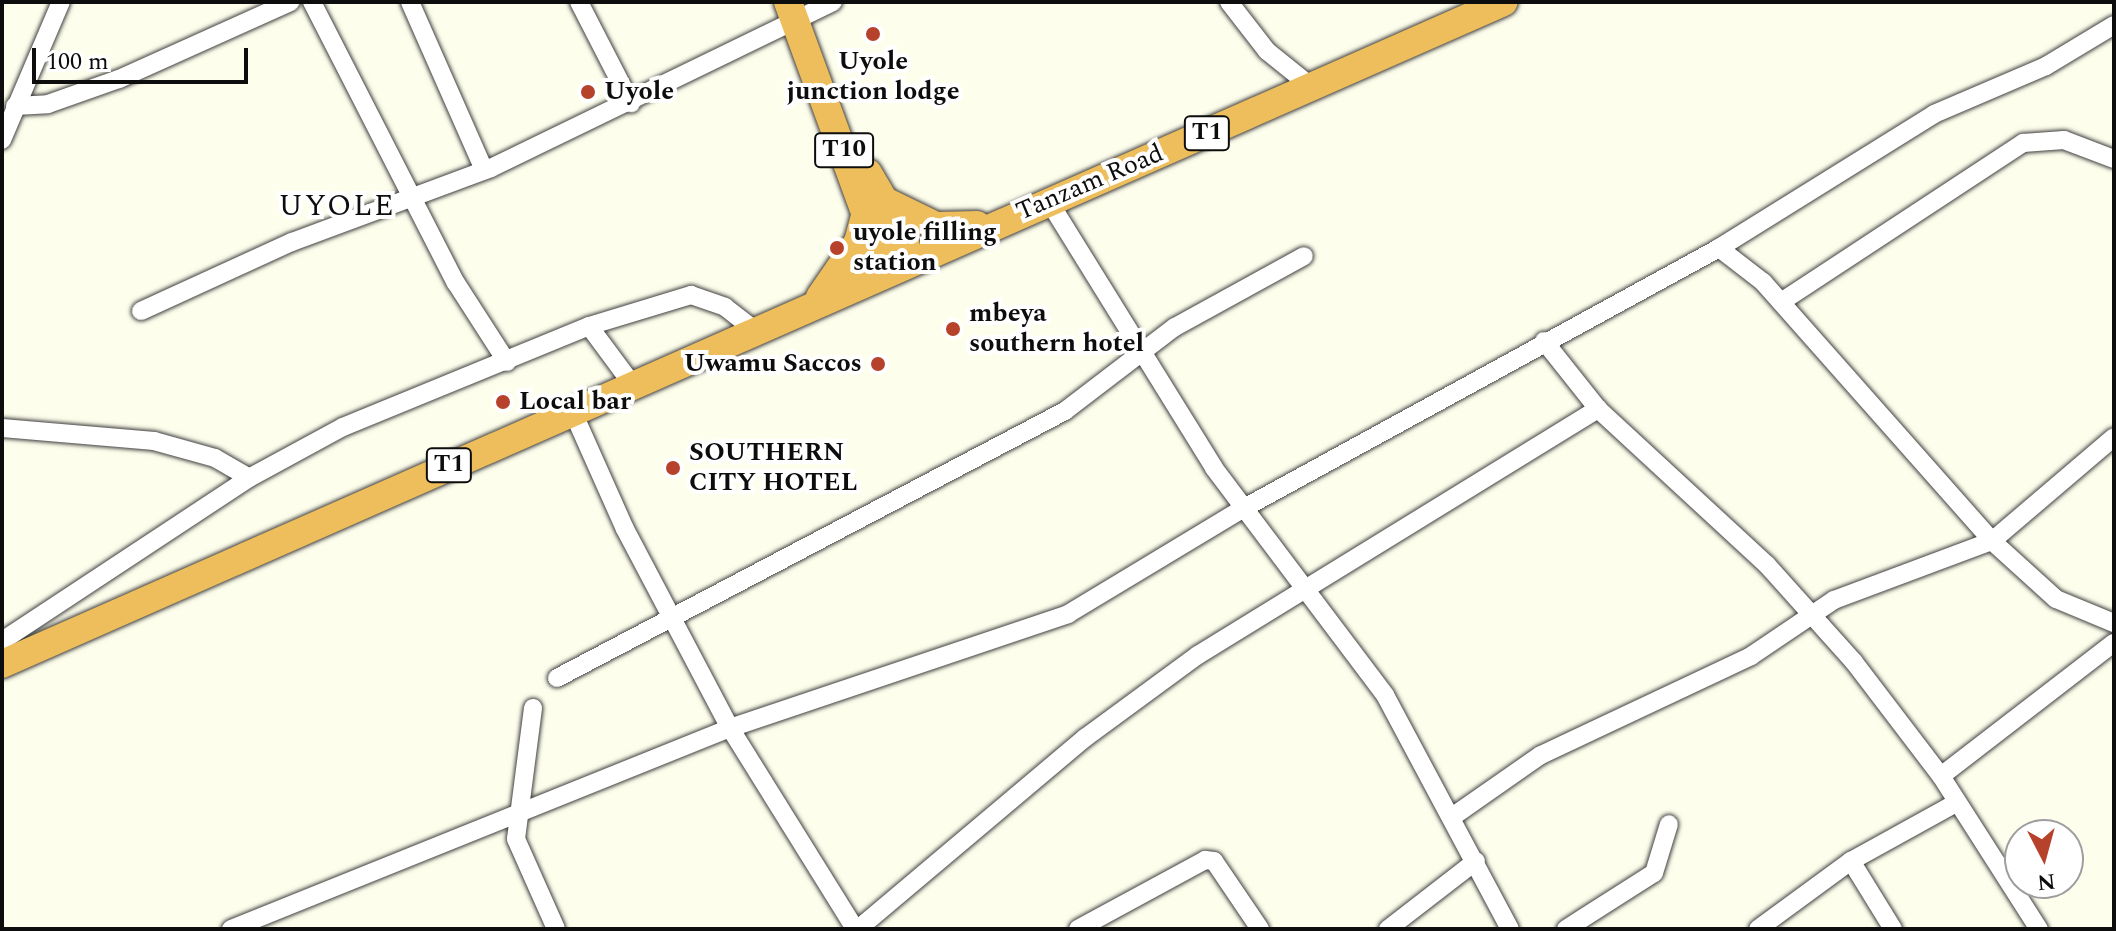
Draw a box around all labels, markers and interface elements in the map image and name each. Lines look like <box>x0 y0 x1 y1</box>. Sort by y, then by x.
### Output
marker: Uyole junction lodge <box>864 25 882 43</box>
scale bar <box>36 32 252 82</box>
text: 100 m <box>46 44 109 80</box>
place label: Uyole junction lodge <box>786 46 960 108</box>
place label: Uyole <box>604 76 674 108</box>
marker: Uyole <box>579 83 597 101</box>
road number: T1 <box>1183 113 1231 153</box>
road number: T10 <box>814 130 874 170</box>
street label: Tanzam Road <box>1012 138 1168 228</box>
district label: UYOLE <box>278 188 396 224</box>
place label: uyole filling station <box>853 217 997 278</box>
marker: uyole filling station <box>828 239 846 257</box>
place label: mbeya southern hotel <box>969 298 1144 360</box>
marker: mbeya southern hotel <box>944 320 962 338</box>
place label: Uwamu Saccos <box>684 348 862 380</box>
marker: Uwamu Saccos <box>869 355 887 373</box>
place label: Local bar <box>519 386 631 418</box>
marker: Local bar <box>494 393 512 411</box>
place label: SOUTHERN CITY HOTEL <box>689 437 858 498</box>
road number: T1 <box>425 445 473 485</box>
marker: SOUTHERN CITY HOTEL <box>664 459 682 477</box>
north arrow <box>2004 819 2084 899</box>
text: N <box>2036 864 2057 899</box>

